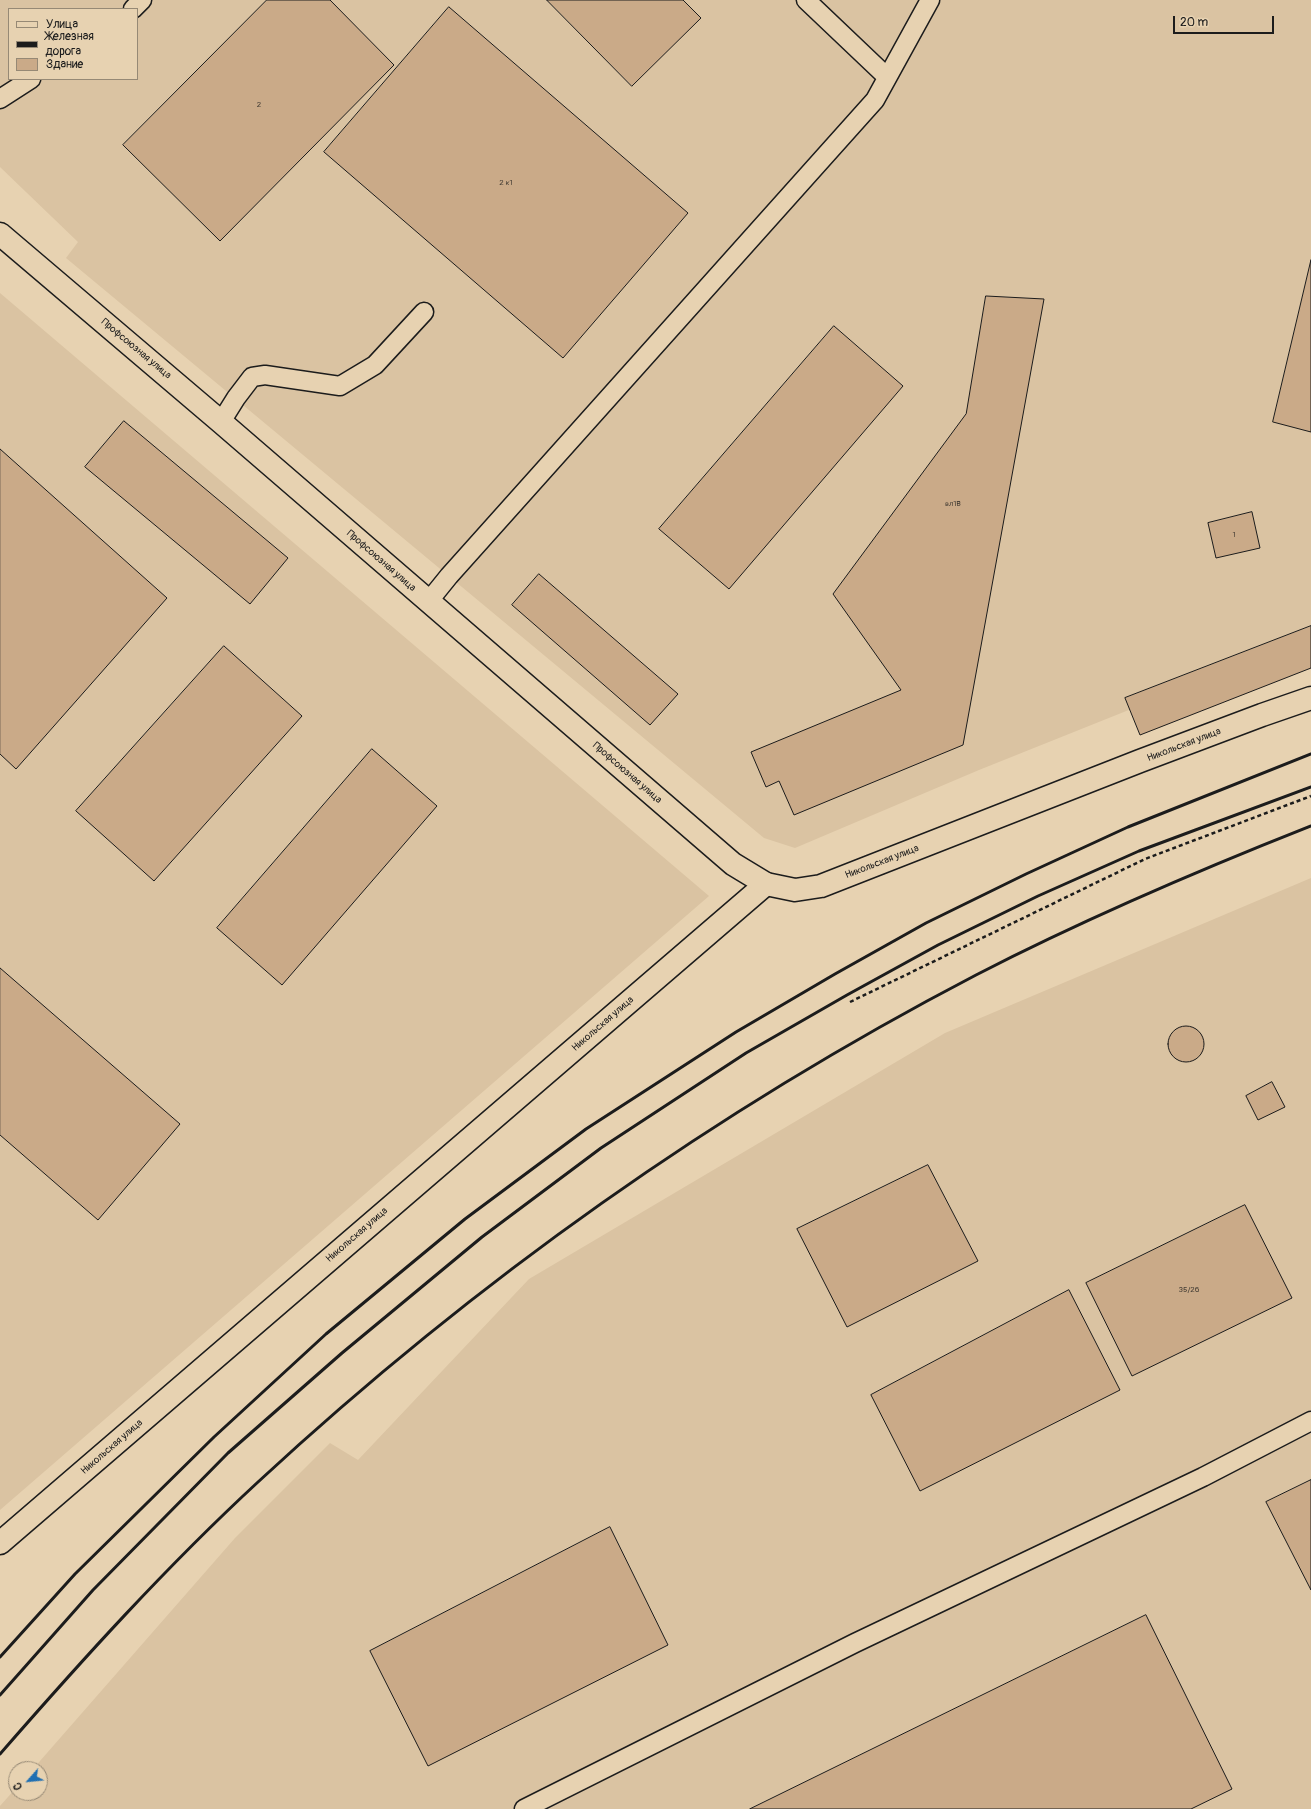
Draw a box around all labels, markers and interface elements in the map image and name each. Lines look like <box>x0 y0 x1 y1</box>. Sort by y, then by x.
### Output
legend <box>8 8 138 80</box>
scale bar <box>1175 8 1276 34</box>
text: 20 m <box>1180 15 1208 30</box>
text: Улица <box>46 17 78 32</box>
text: Железная дорога <box>46 29 94 59</box>
text: Здание <box>46 57 83 72</box>
house number: 2 <box>257 100 261 110</box>
house number: 2 к1 <box>499 178 513 188</box>
street label: Профсоюзная улица <box>99 316 173 382</box>
house number: вл1В <box>945 499 961 509</box>
street label: Профсоюзная улица <box>344 528 418 594</box>
house number: 1 <box>1232 530 1236 540</box>
street label: Никольская улица <box>1146 725 1222 765</box>
street label: Профсоюзная улица <box>590 740 664 806</box>
street label: Никольская улица <box>844 842 920 882</box>
street label: Никольская улица <box>570 994 636 1054</box>
street label: Никольская улица <box>324 1205 390 1265</box>
house number: 35/26 <box>1179 1285 1199 1295</box>
street label: Никольская улица <box>79 1417 145 1477</box>
north arrow <box>8 1761 48 1801</box>
text: С <box>10 1780 25 1792</box>

